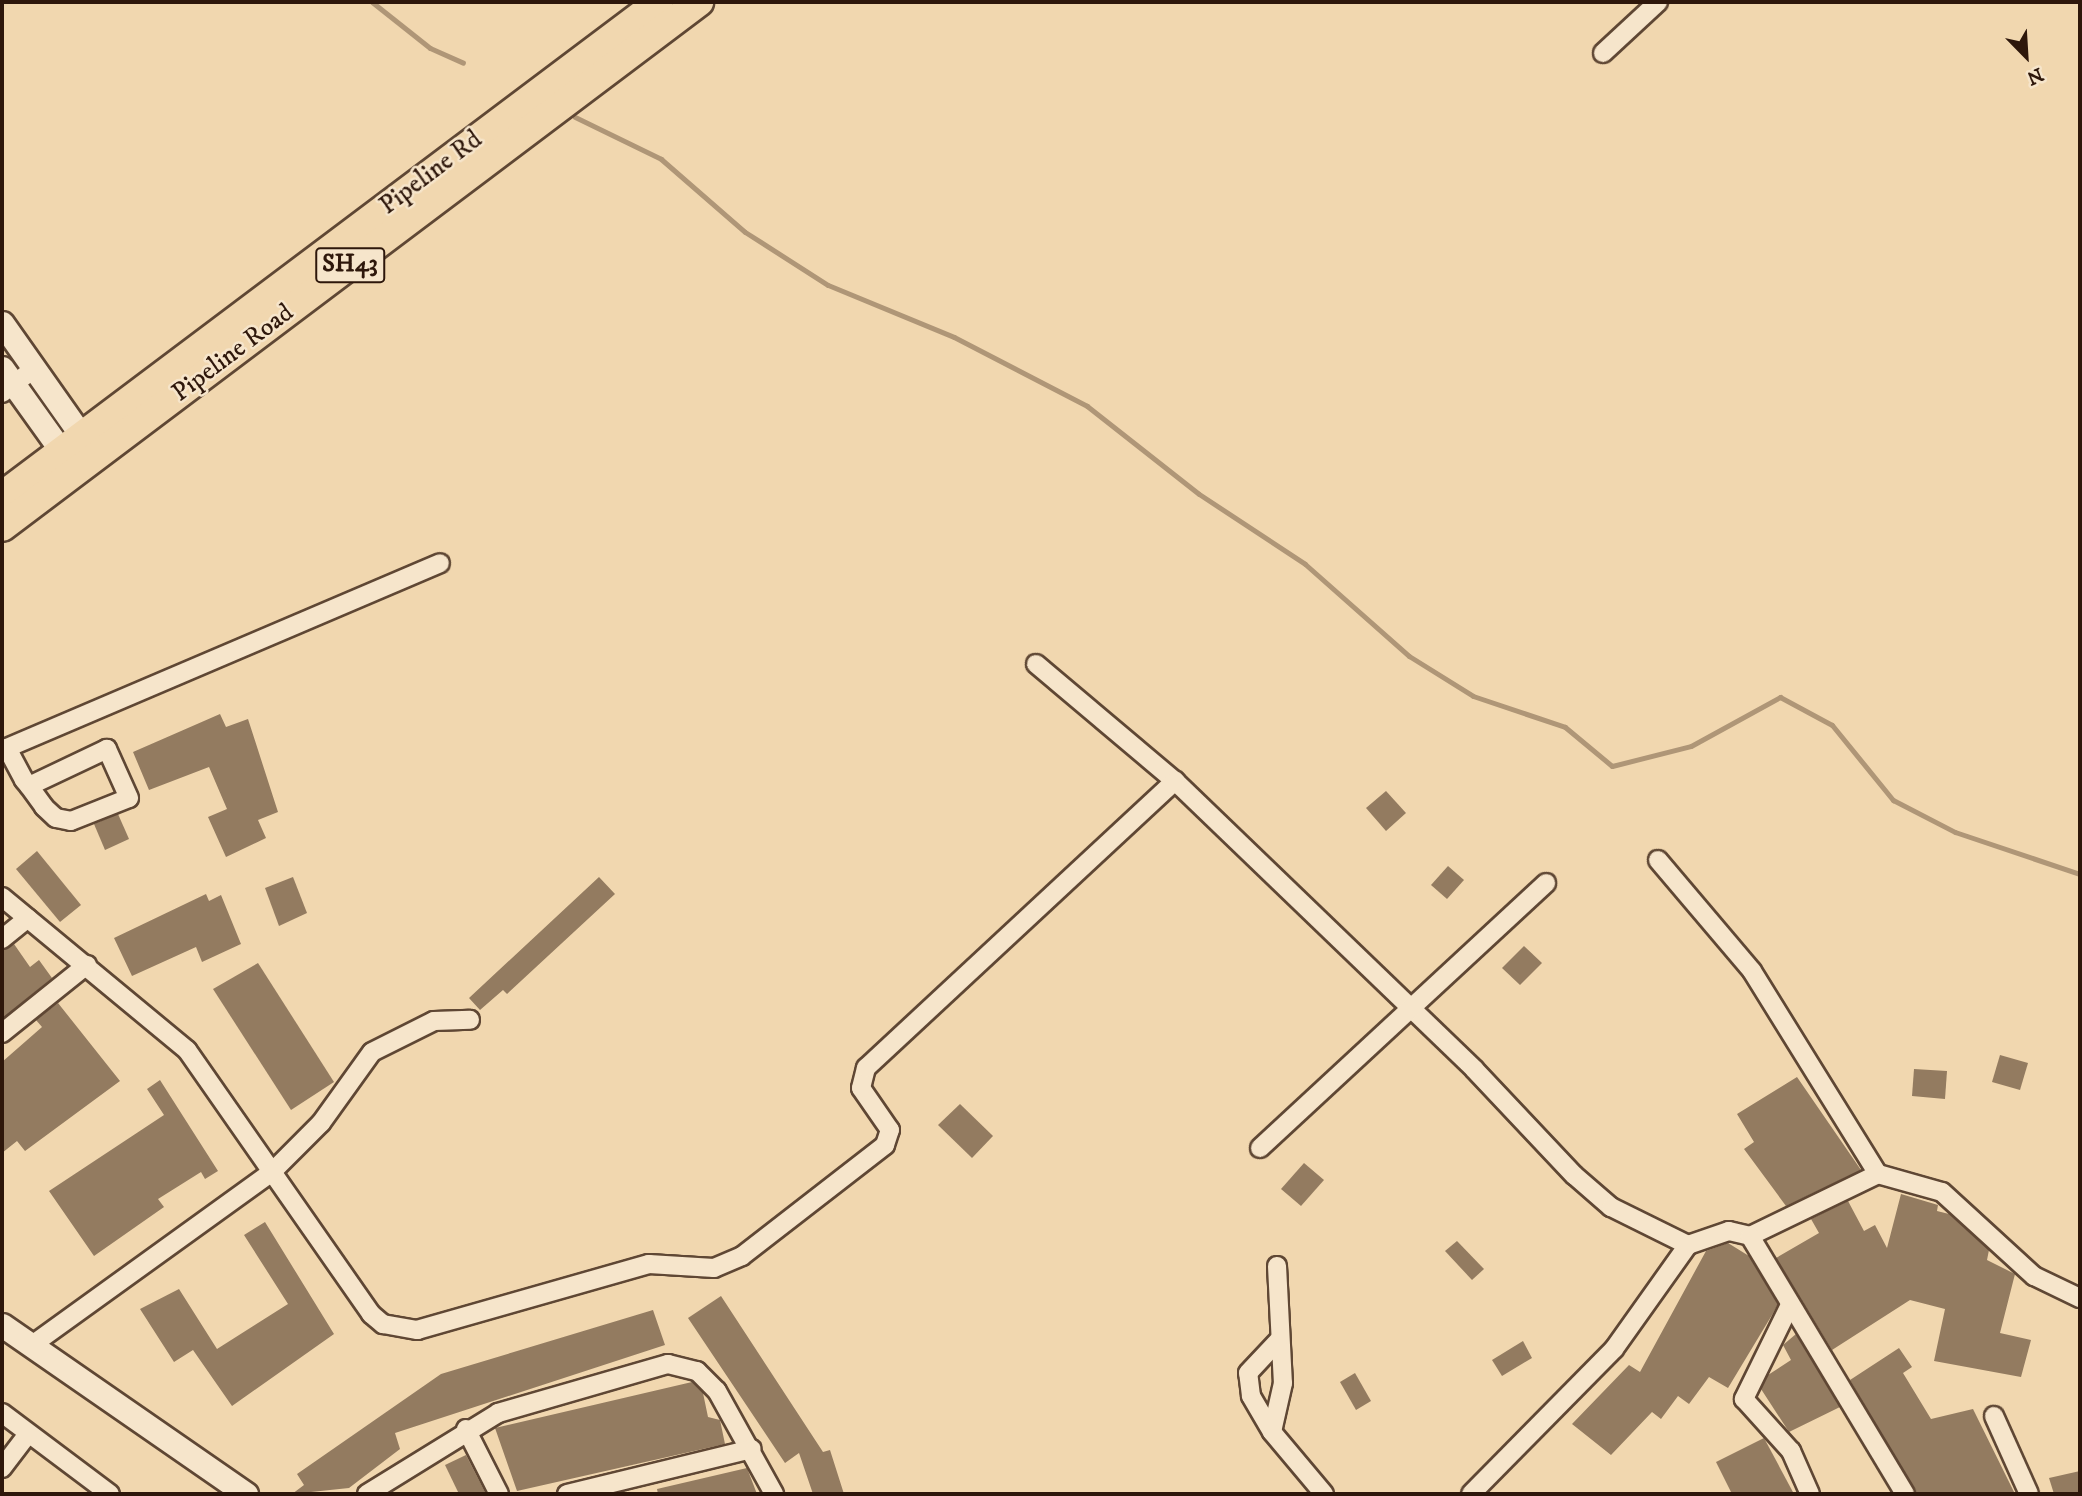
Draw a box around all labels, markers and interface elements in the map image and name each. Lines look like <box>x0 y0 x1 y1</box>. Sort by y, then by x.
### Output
north arrow <box>1991 21 2061 91</box>
text: N <box>2023 62 2047 89</box>
street label: Pipeline Rd <box>374 124 488 222</box>
road number: SH43 <box>315 244 385 286</box>
street label: Pipeline Road <box>166 297 300 409</box>

